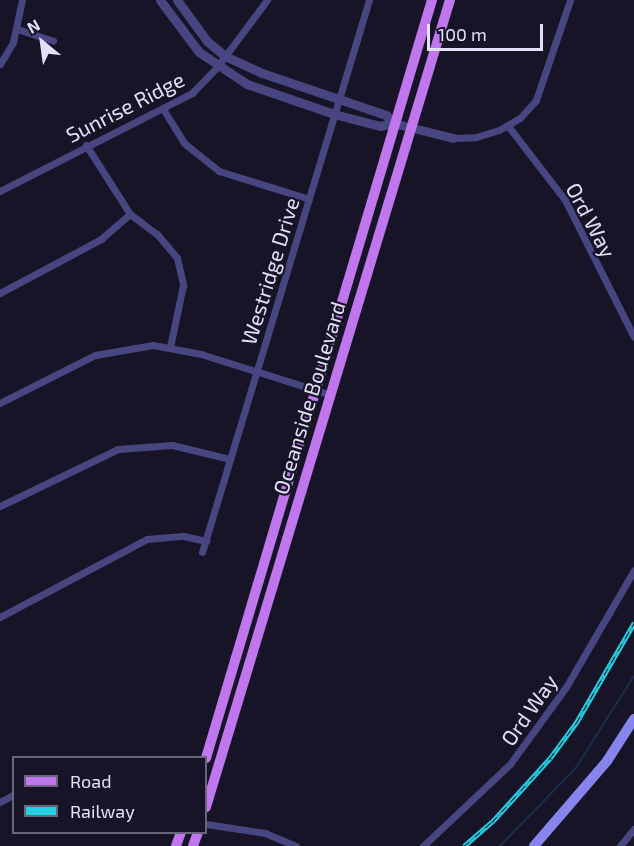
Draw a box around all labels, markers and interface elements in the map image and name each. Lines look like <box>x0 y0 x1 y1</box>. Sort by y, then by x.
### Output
north arrow <box>12 12 72 72</box>
scale bar <box>430 12 546 50</box>
text: N <box>23 15 43 37</box>
text: 100 m <box>438 23 487 45</box>
street label: Sunrise Ridge <box>62 66 188 148</box>
street label: Ord Way <box>561 178 621 262</box>
street label: Westridge Drive <box>236 194 304 348</box>
street label: Oceanside Boulevard <box>268 299 350 497</box>
street label: Ord Way <box>495 669 563 751</box>
legend <box>12 756 207 834</box>
text: Road <box>70 770 111 792</box>
text: Railway <box>70 800 135 822</box>

